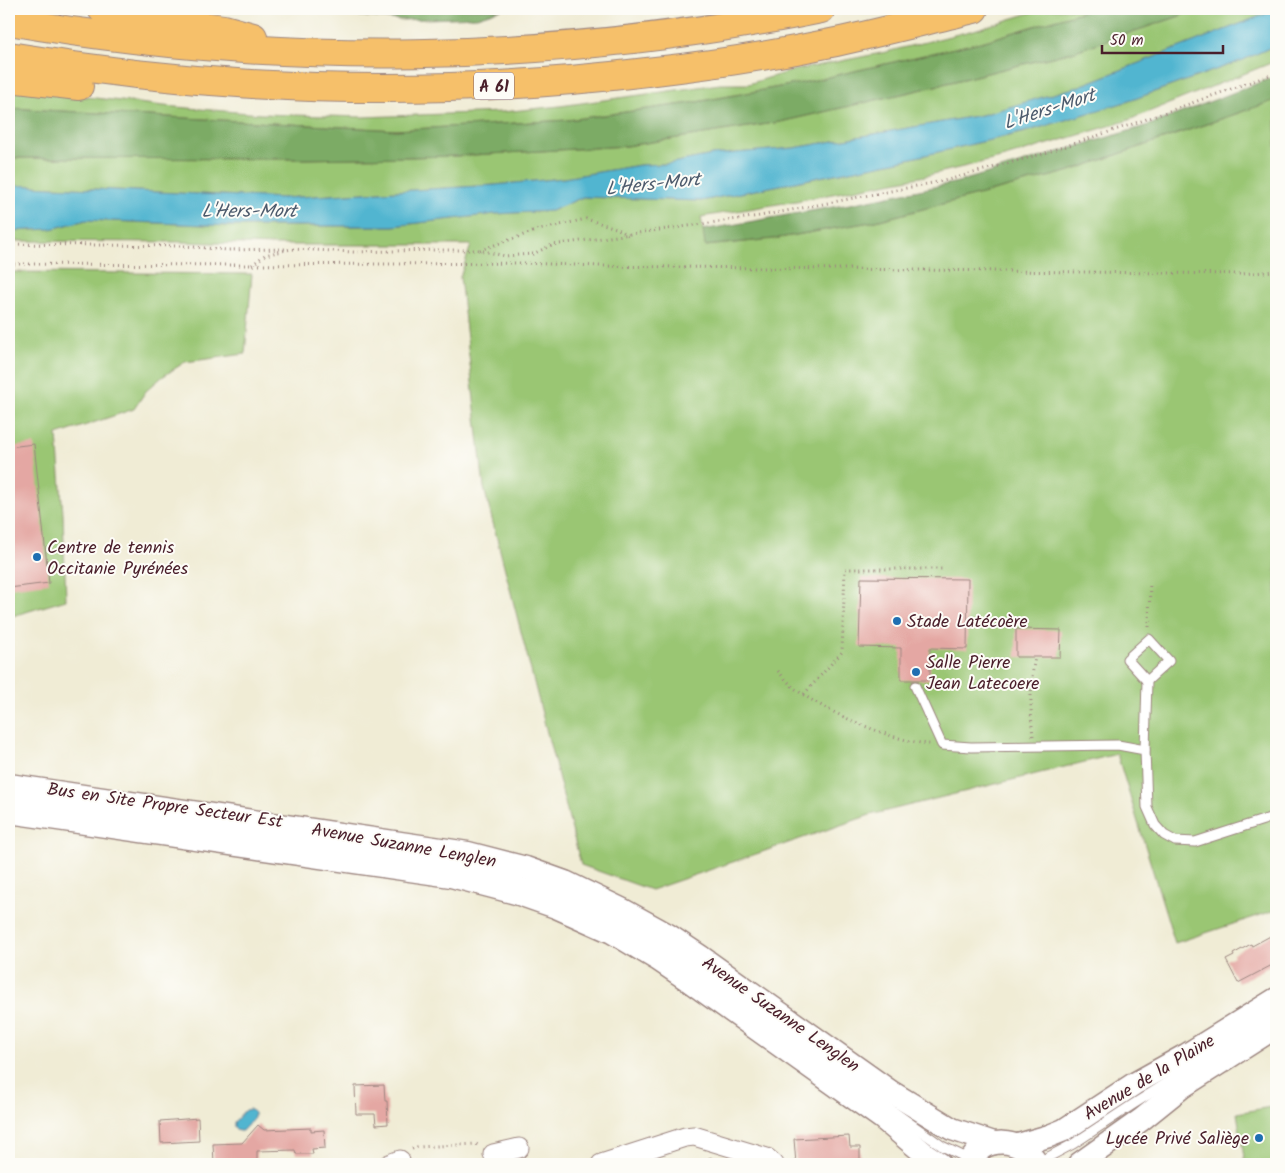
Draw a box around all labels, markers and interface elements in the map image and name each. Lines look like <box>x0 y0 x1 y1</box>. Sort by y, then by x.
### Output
scale bar <box>1102 22 1224 54</box>
text: 50 m <box>1110 29 1144 53</box>
road number: A 61 <box>474 72 514 100</box>
water label: L'Hers-Mort <box>1000 80 1102 139</box>
water label: L'Hers-Mort <box>605 165 705 205</box>
water label: L'Hers-Mort <box>202 197 299 227</box>
place label: Centre de tennis Occitanie Pyrénées <box>47 534 189 584</box>
marker: Centre de tennis Occitanie Pyrénées <box>31 551 43 563</box>
place label: Stade Latécoère <box>907 608 1028 637</box>
marker: Stade Latécoère <box>891 615 903 627</box>
place label: Salle Pierre Jean Latecoere <box>926 649 1039 699</box>
marker: Salle Pierre Jean Latecoere <box>910 666 922 678</box>
street label: Bus en Site Propre Secteur Est <box>45 776 285 838</box>
street label: Avenue Suzanne Lenglen <box>309 816 499 877</box>
street label: Avenue Suzanne Lenglen <box>695 950 865 1081</box>
street label: Avenue de la Plaine <box>1078 1027 1221 1129</box>
place label: Lycée Privé Saliège <box>1106 1125 1249 1154</box>
marker: Lycée Privé Saliège <box>1253 1132 1265 1144</box>

